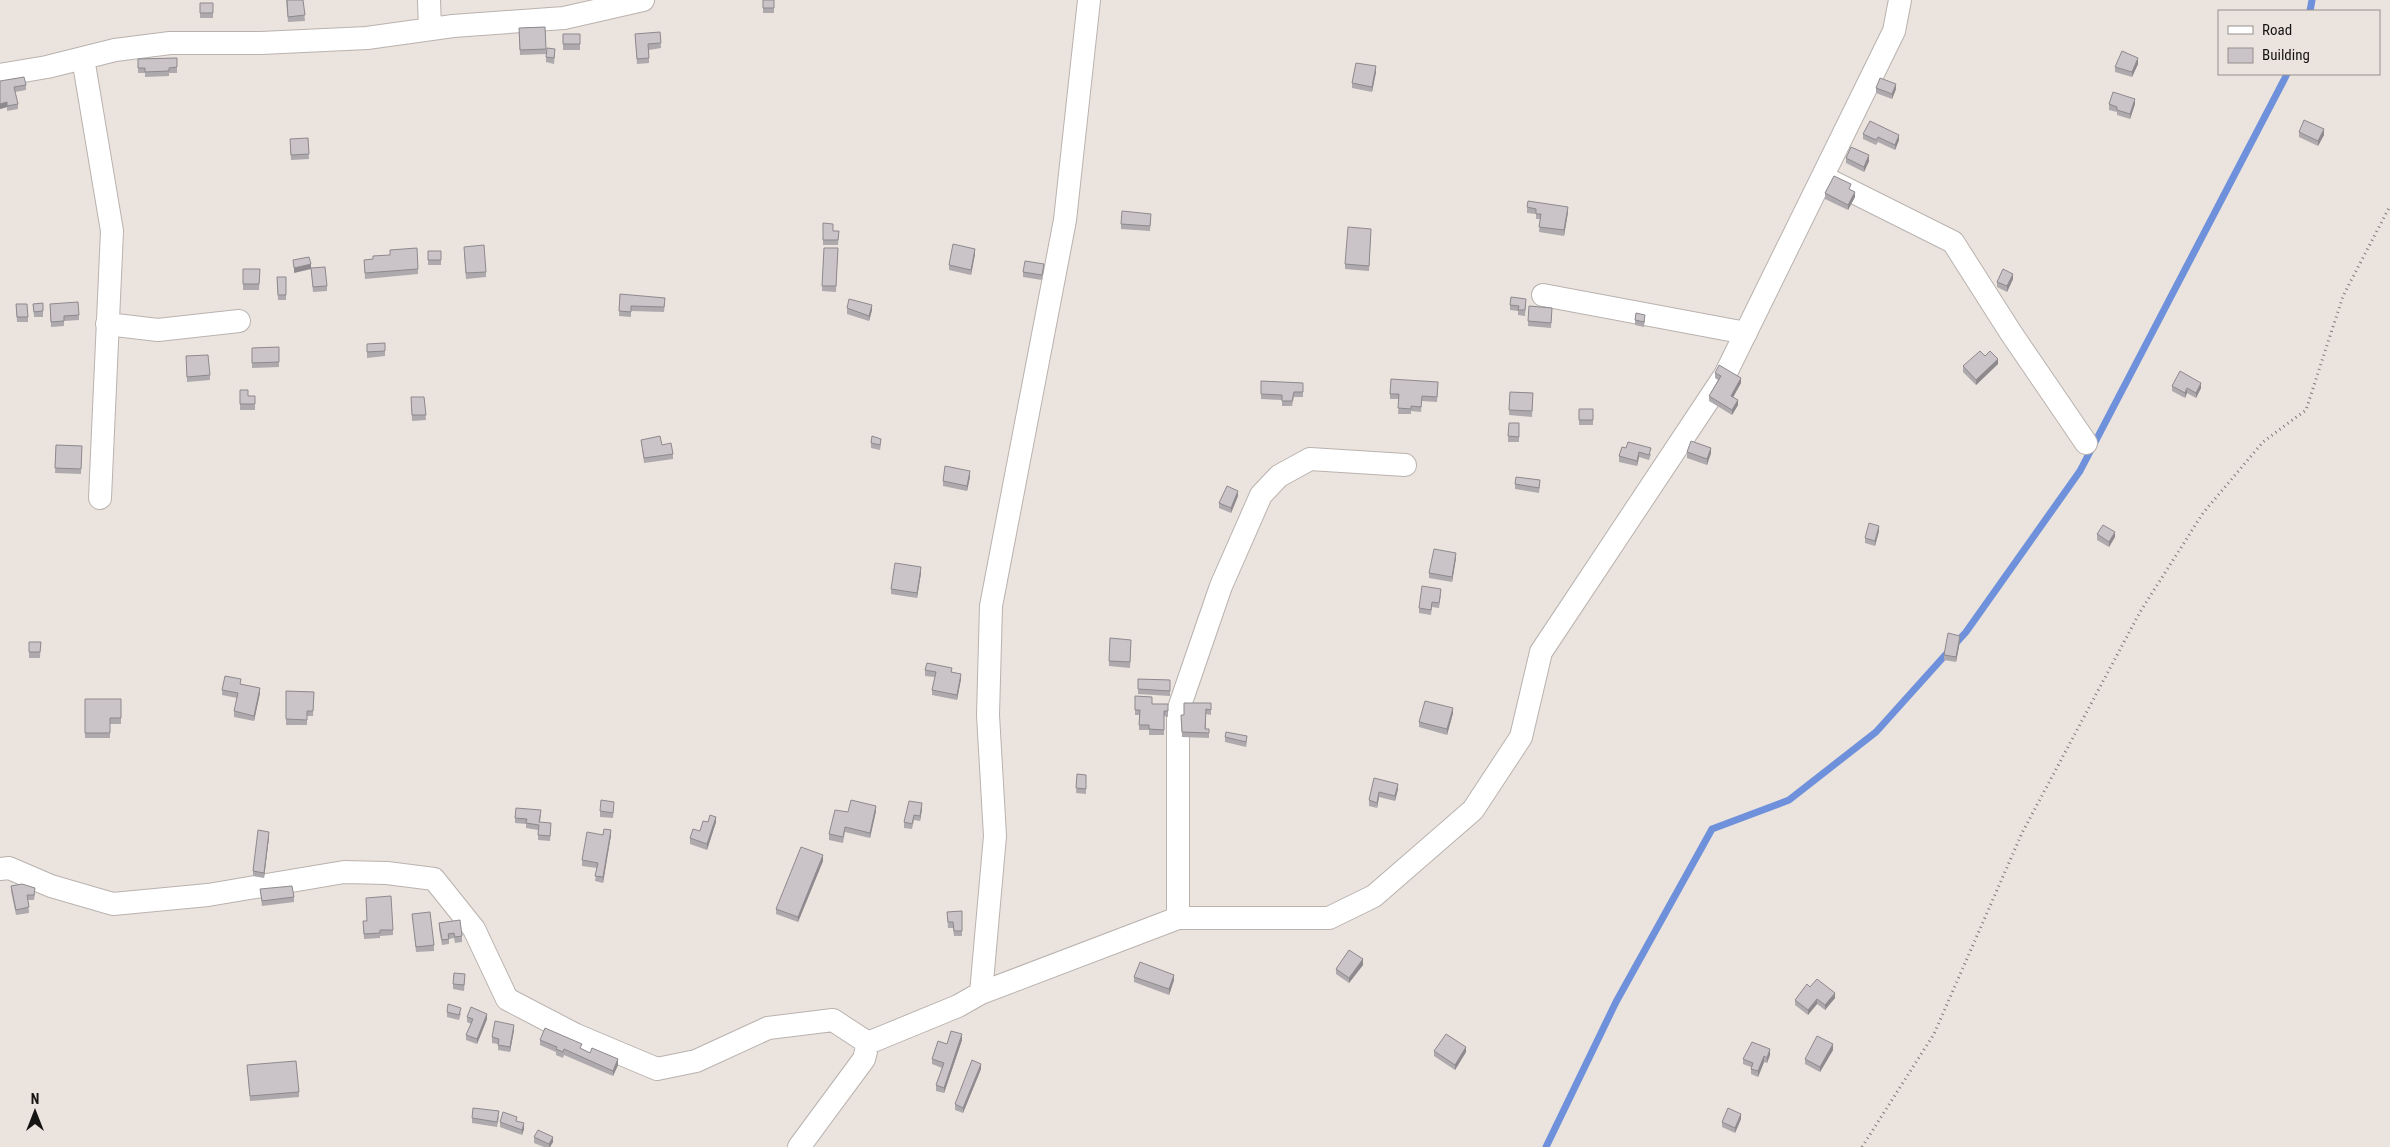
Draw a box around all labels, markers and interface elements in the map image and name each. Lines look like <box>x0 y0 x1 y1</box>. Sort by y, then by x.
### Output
legend <box>2218 10 2380 75</box>
text: Road <box>2262 21 2292 39</box>
text: Building <box>2262 46 2310 64</box>
north arrow <box>10 1087 60 1137</box>
text: N <box>31 1091 39 1107</box>

